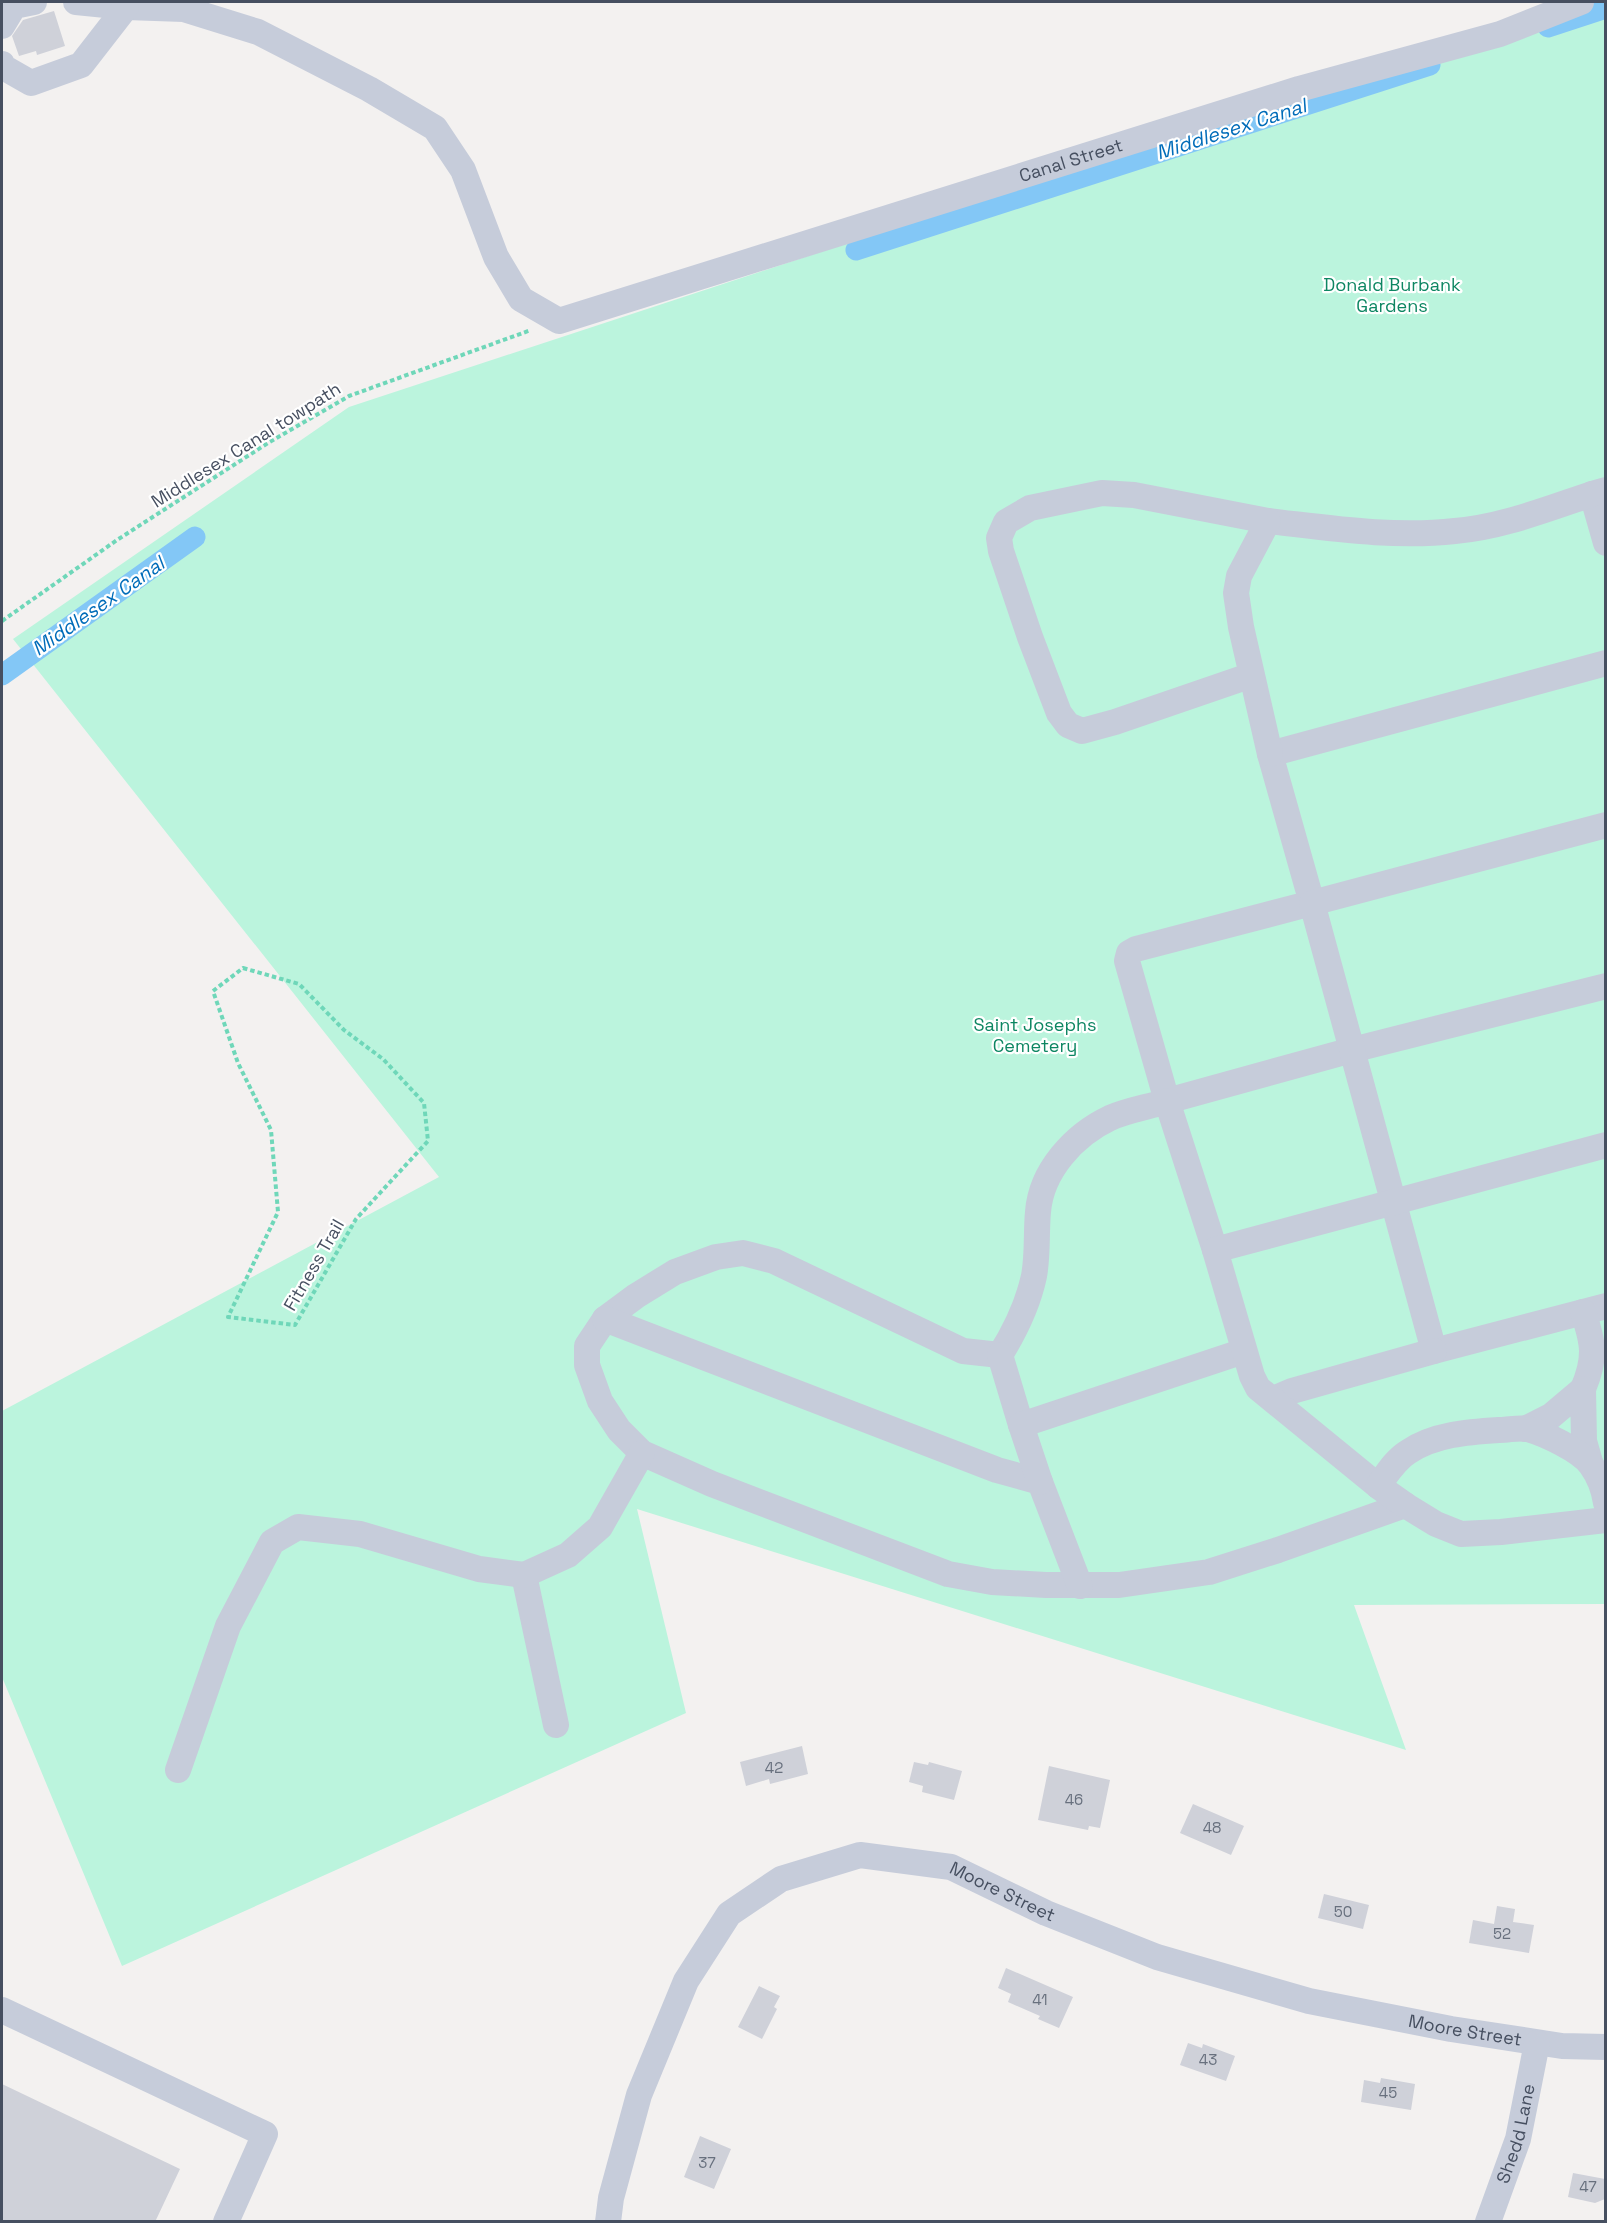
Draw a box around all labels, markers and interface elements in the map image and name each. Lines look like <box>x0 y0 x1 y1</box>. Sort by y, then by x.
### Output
water label: Middlesex Canal <box>1153 92 1311 166</box>
street label: Canal Street <box>1016 133 1125 187</box>
park label: Donald Burbank Gardens <box>1323 273 1461 317</box>
street label: Middlesex Canal towpath <box>147 377 345 512</box>
water label: Middlesex Canal <box>26 549 171 662</box>
park label: Saint Josephs Cemetery <box>973 1013 1097 1057</box>
street label: Fitness Trail <box>278 1215 349 1315</box>
house number: 42 <box>765 1758 783 1777</box>
house number: 46 <box>1065 1790 1083 1809</box>
house number: 48 <box>1203 1818 1221 1837</box>
street label: Moore Street <box>946 1856 1059 1926</box>
house number: 50 <box>1334 1902 1352 1921</box>
house number: 52 <box>1493 1924 1511 1943</box>
house number: 41 <box>1032 1990 1048 2009</box>
street label: Moore Street <box>1407 2009 1523 2051</box>
house number: 43 <box>1199 2050 1217 2069</box>
street label: Shedd Lane <box>1491 2082 1540 2186</box>
house number: 45 <box>1379 2083 1397 2102</box>
house number: 37 <box>698 2153 716 2172</box>
house number: 47 <box>1579 2177 1597 2196</box>

